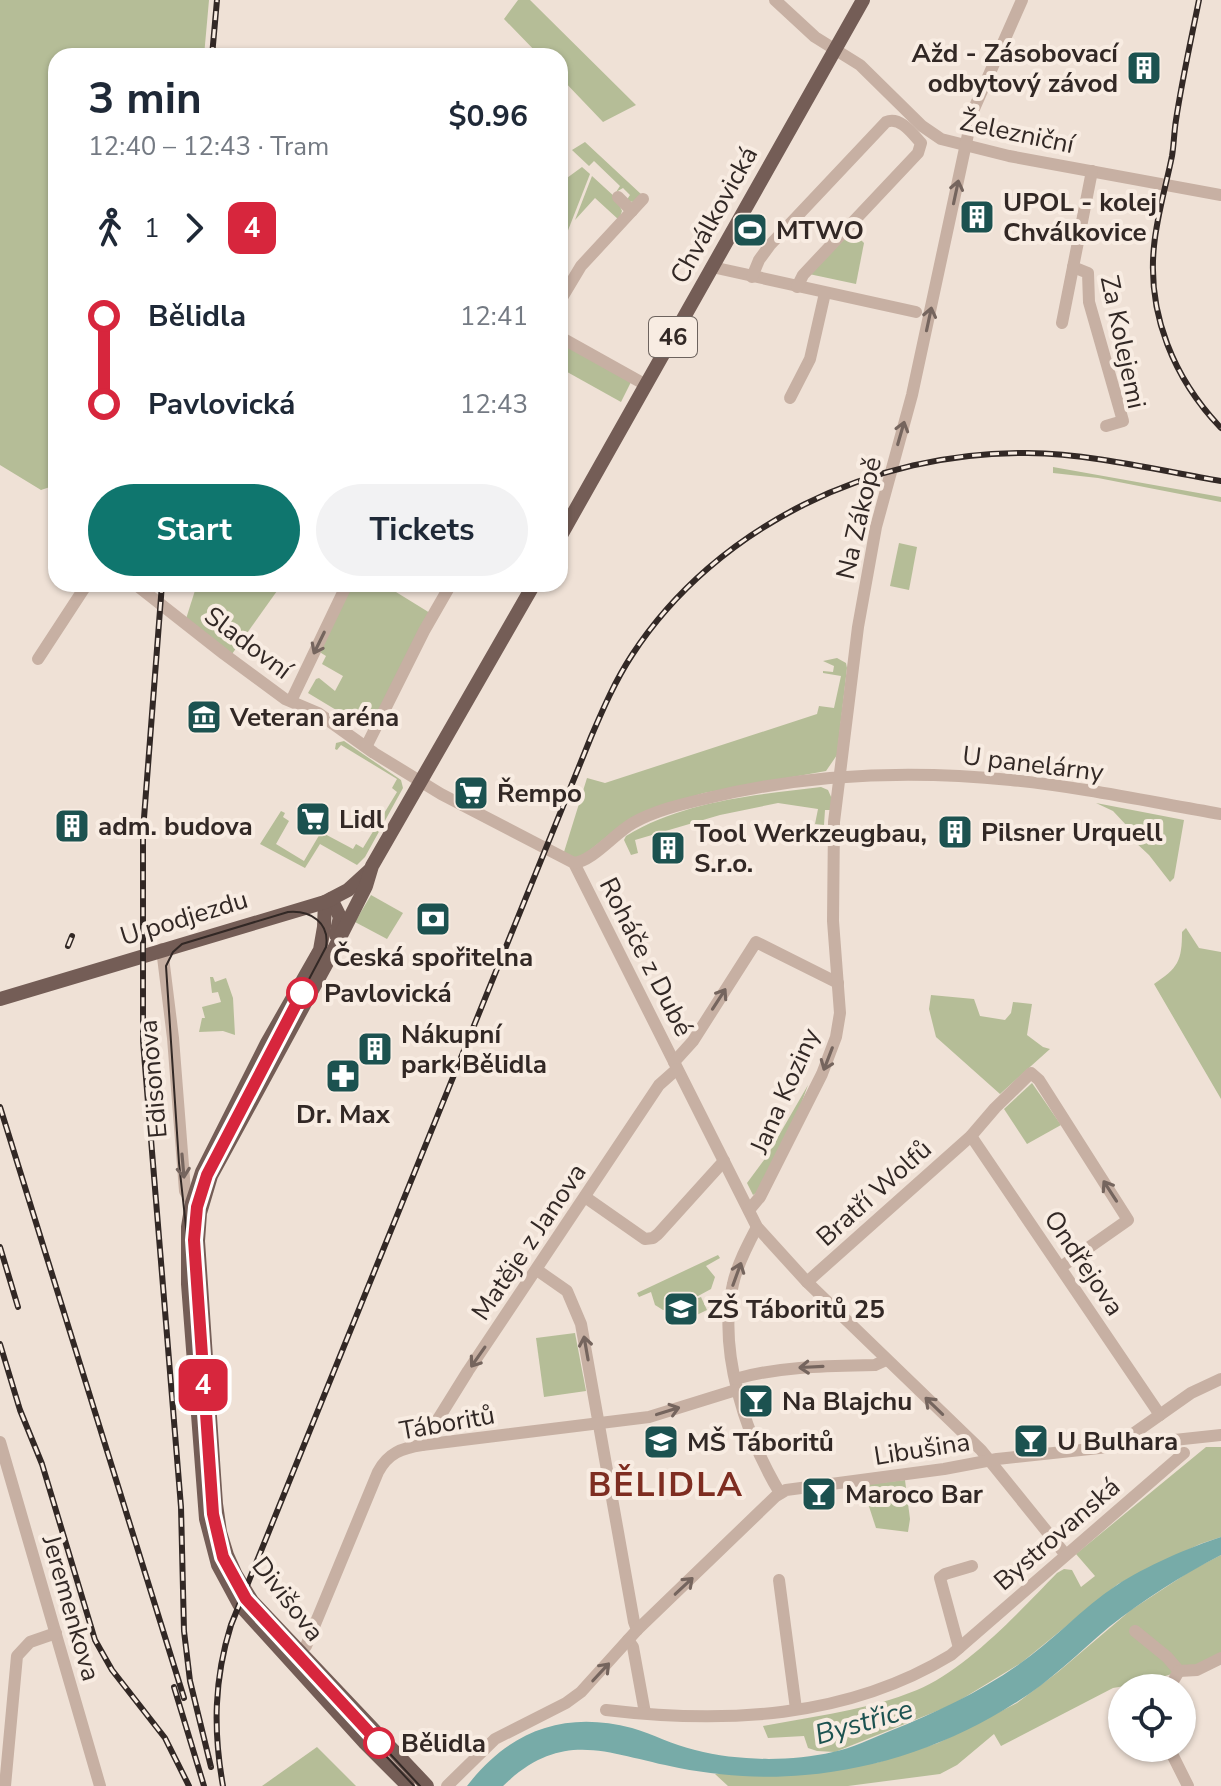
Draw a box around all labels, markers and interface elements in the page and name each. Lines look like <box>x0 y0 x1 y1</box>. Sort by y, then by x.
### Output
place label: Ažd - Zásobovací odbytový závod <box>911 36 1120 101</box>
building icon: Ažd - Zásobovací odbytový závod <box>1125 49 1163 87</box>
text: 3 min <box>88 69 202 129</box>
text: $0.96 <box>449 96 528 137</box>
street label: Železniční <box>957 104 1079 163</box>
text: 12:40 – 12:43 · Tram <box>88 129 329 164</box>
street label: Chválkovická <box>662 140 766 290</box>
one-way arrow <box>949 179 964 205</box>
place label: UPOL - kolej Chválkovice <box>1003 185 1157 250</box>
building icon: UPOL - kolej Chválkovice <box>958 198 996 236</box>
icon: walk <box>88 206 132 250</box>
icon: forward <box>172 206 216 250</box>
text: 4 <box>244 209 260 247</box>
text: 1 <box>144 211 160 246</box>
sports icon: MTWO <box>731 211 769 249</box>
place label: MTWO <box>776 213 864 248</box>
street label: Za Kolejemi <box>1092 272 1154 412</box>
text: Bělidla <box>148 296 246 337</box>
text: 12:41 <box>460 299 528 334</box>
one-way arrow <box>922 307 937 332</box>
road number: 46 <box>649 317 697 357</box>
text: Pavlovická <box>148 384 295 425</box>
text: 12:43 <box>460 387 528 422</box>
one-way arrow <box>895 421 910 446</box>
street label: Na Zákopě <box>828 453 890 583</box>
button: Start <box>88 484 300 576</box>
button: Tickets <box>316 484 528 576</box>
street label: Sladovní <box>197 599 300 689</box>
one-way arrow <box>311 630 326 654</box>
museum icon: Veteran aréna <box>185 698 223 736</box>
place label: Veteran aréna <box>229 700 399 735</box>
street label: U panelárny <box>960 738 1106 790</box>
supermarket icon: Řempo <box>452 774 490 812</box>
place label: Řempo <box>497 776 582 811</box>
supermarket icon: Lidl <box>294 800 332 838</box>
place label: Lidl <box>339 802 385 837</box>
building icon: adm. budova <box>53 807 91 845</box>
place label: adm. budova <box>98 809 253 844</box>
building icon: Pilsner Urquell <box>936 813 974 851</box>
place label: Pilsner Urquell <box>981 815 1163 850</box>
place label: Tool Werkzeugbau, S.r.o. <box>694 816 927 881</box>
building icon: Tool Werkzeugbau, S.r.o. <box>649 829 687 867</box>
street label: Roháče z Dubé <box>591 872 701 1042</box>
street label: U podjezdu <box>116 882 252 954</box>
bank icon: Česká spořitelna <box>414 900 452 938</box>
place label: Česká spořitelna <box>333 940 533 975</box>
place label: Pavlovická <box>324 976 452 1011</box>
marker: Pavlovická <box>287 978 317 1008</box>
one-way arrow <box>712 988 728 1011</box>
place label: Nákupní park Bělidla <box>401 1017 547 1082</box>
street label: Edisonova <box>130 1018 176 1140</box>
street label: Jana Koziny <box>741 1022 828 1160</box>
building icon: Nákupní park Bělidla <box>356 1030 394 1068</box>
one-way arrow <box>820 1046 834 1071</box>
pharmacy icon: Dr. Max <box>324 1057 362 1095</box>
place label: Dr. Max <box>296 1097 391 1132</box>
street label: Bratří Wolfů <box>809 1132 939 1254</box>
one-way arrow <box>176 1152 191 1179</box>
street label: Matěje z Janova <box>464 1157 594 1327</box>
one-way arrow <box>1101 1180 1117 1203</box>
street label: Ondřejova <box>1036 1203 1132 1323</box>
one-way arrow <box>731 1263 745 1287</box>
school or university icon: ZŠ Táboritů 25 <box>662 1290 700 1328</box>
place label: ZŠ Táboritů 25 <box>707 1292 885 1327</box>
one-way arrow <box>577 1336 592 1361</box>
one-way arrow <box>470 1346 486 1368</box>
line badge: 4 <box>177 1359 229 1411</box>
one-way arrow <box>798 1360 825 1375</box>
text: 4 <box>195 1366 211 1404</box>
bar icon: Na Blajchu <box>737 1382 775 1420</box>
place label: Na Blajchu <box>782 1384 912 1419</box>
one-way arrow <box>924 1396 944 1415</box>
street label: Táboritů <box>397 1397 497 1449</box>
one-way arrow <box>655 1403 681 1418</box>
bar icon: U Bulhara <box>1012 1422 1050 1460</box>
school or university icon: MŠ Táboritů <box>642 1423 680 1461</box>
street label: Libušina <box>871 1424 973 1474</box>
place label: U Bulhara <box>1057 1424 1178 1459</box>
place label: MŠ Táboritů <box>687 1425 834 1460</box>
district label: BĚLIDLA <box>588 1462 744 1508</box>
street label: Bystrovanská <box>986 1469 1128 1599</box>
bar icon: Maroco Bar <box>800 1475 838 1513</box>
place label: Maroco Bar <box>845 1477 984 1512</box>
street label: Jeremenkova <box>33 1530 108 1685</box>
street label: Divišova <box>244 1549 332 1649</box>
one-way arrow <box>674 1577 693 1596</box>
one-way arrow <box>591 1662 609 1682</box>
map controls <box>1108 1674 1196 1762</box>
button: locate <box>1108 1674 1196 1762</box>
water label: Bystřice <box>811 1690 918 1754</box>
place label: Bělidla <box>401 1726 486 1761</box>
marker: Bělidla <box>364 1728 394 1758</box>

